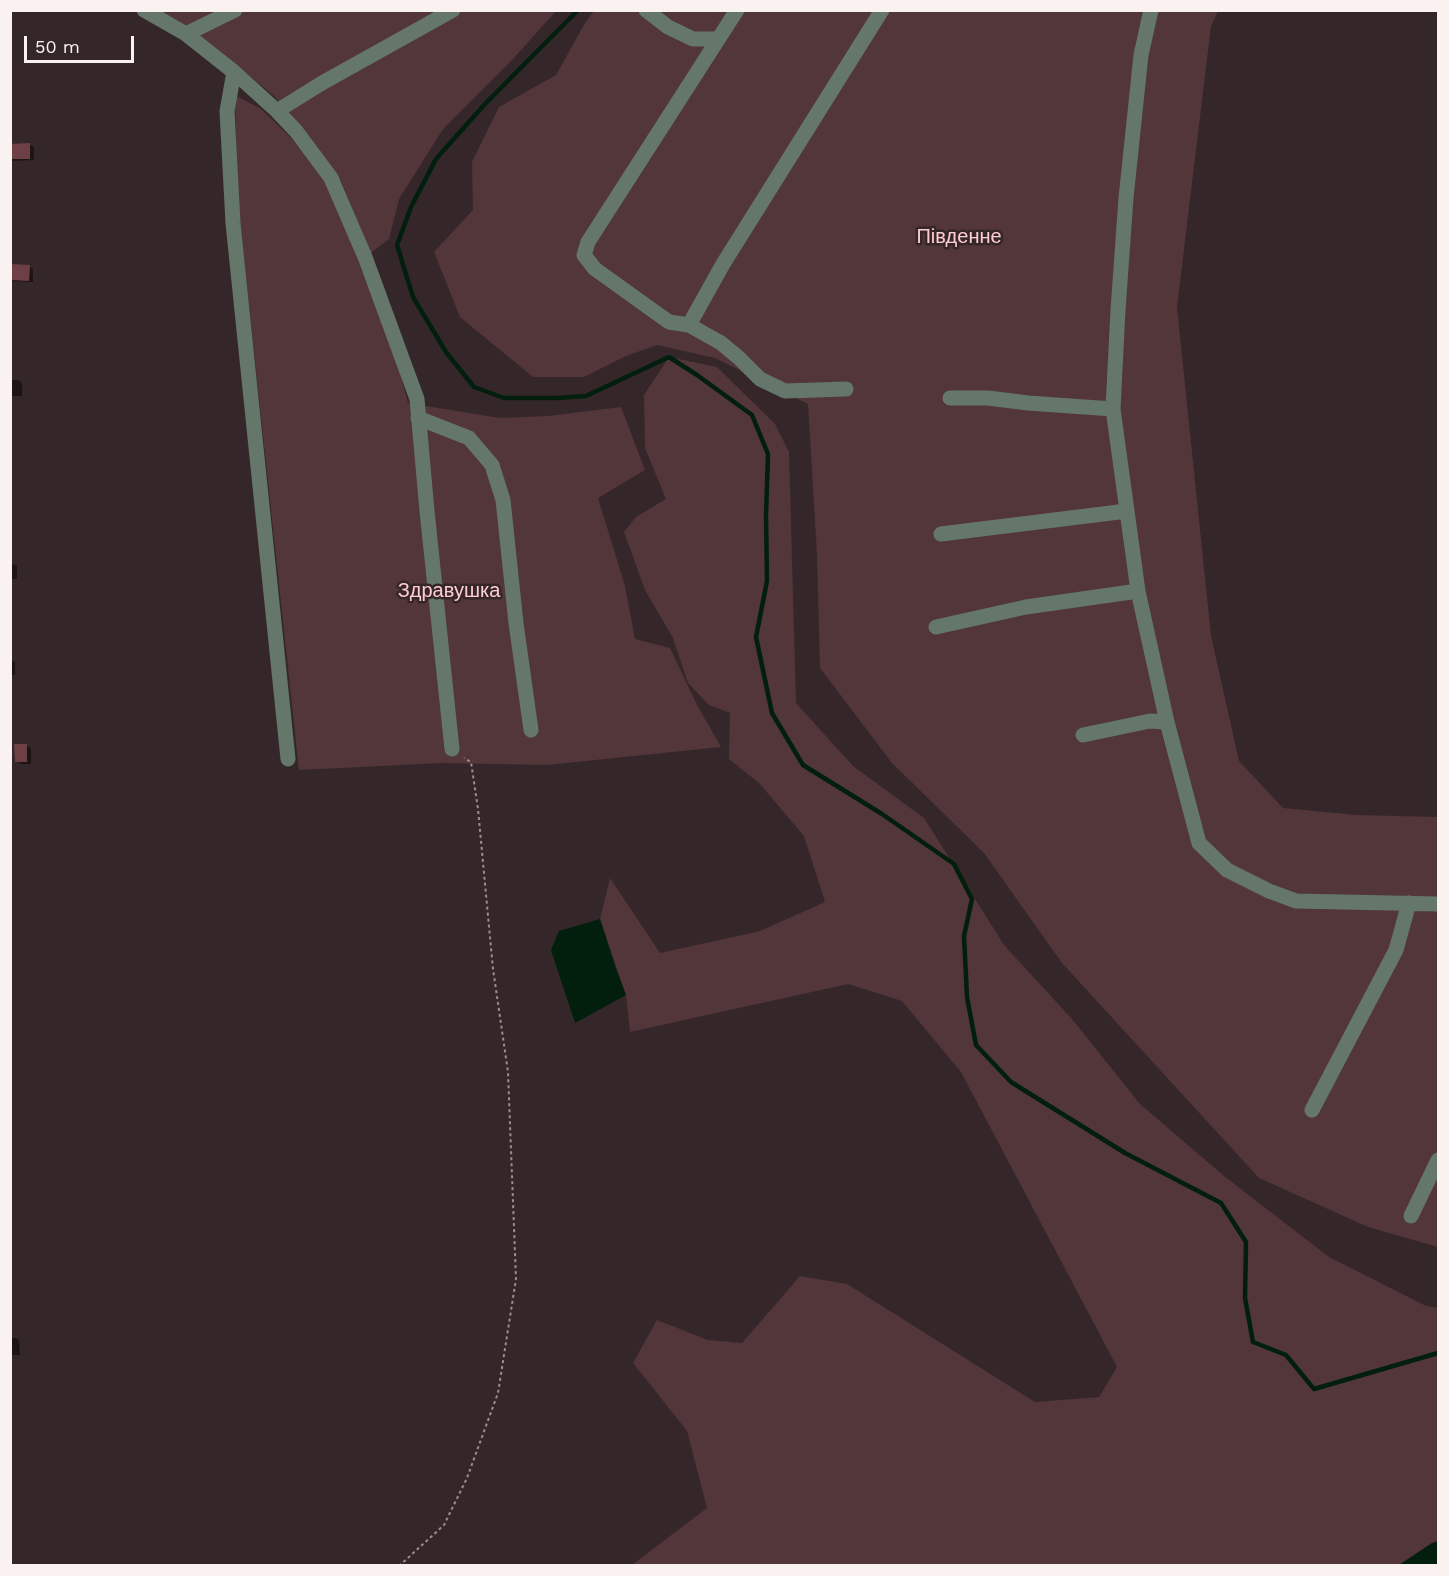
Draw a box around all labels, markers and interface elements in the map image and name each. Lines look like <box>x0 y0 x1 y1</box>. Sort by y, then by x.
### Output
scale bar <box>27 24 136 62</box>
text: 50 m <box>35 36 80 57</box>
park label: Південне <box>916 225 1002 249</box>
park label: Здравушка <box>398 579 500 603</box>

